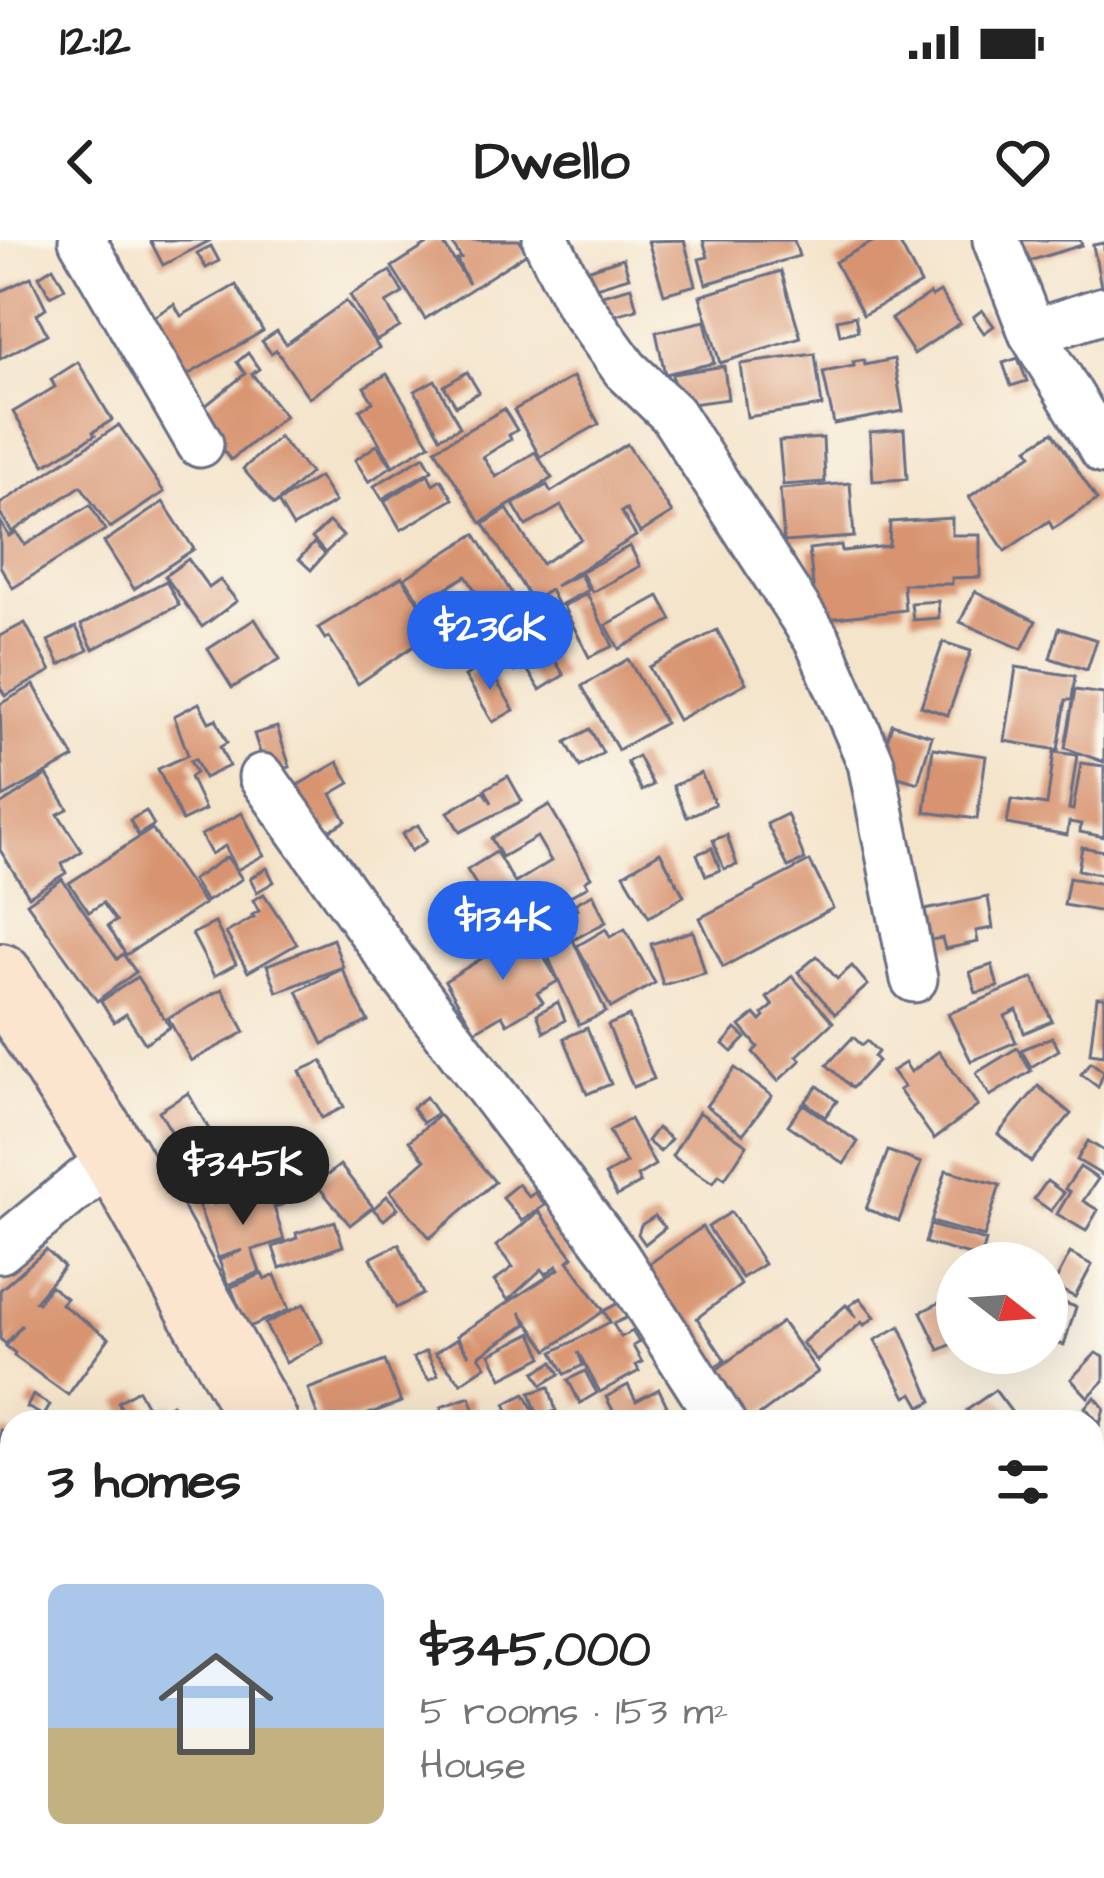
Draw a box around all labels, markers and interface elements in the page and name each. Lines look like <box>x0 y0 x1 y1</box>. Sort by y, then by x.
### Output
text: 12:12 <box>60 11 131 73</box>
text: Dwello <box>474 125 630 200</box>
icon: back <box>48 129 114 195</box>
icon: heart <box>990 129 1056 195</box>
pin: $236K <box>406 591 574 693</box>
text: $236K <box>434 603 546 657</box>
pin: $134K <box>419 881 587 983</box>
text: $134K <box>455 893 551 947</box>
pin: $345K <box>159 1126 327 1228</box>
text: $345K <box>183 1138 303 1192</box>
north arrow <box>936 1242 1068 1374</box>
map controls <box>936 1242 1068 1374</box>
text: 3 homes <box>48 1447 241 1518</box>
icon: filters <box>990 1449 1056 1515</box>
text: $345,000 <box>420 1615 651 1686</box>
icon: home <box>144 1632 288 1776</box>
text: 5 rooms · 153 m² <box>420 1686 728 1740</box>
text: House <box>420 1740 526 1794</box>

